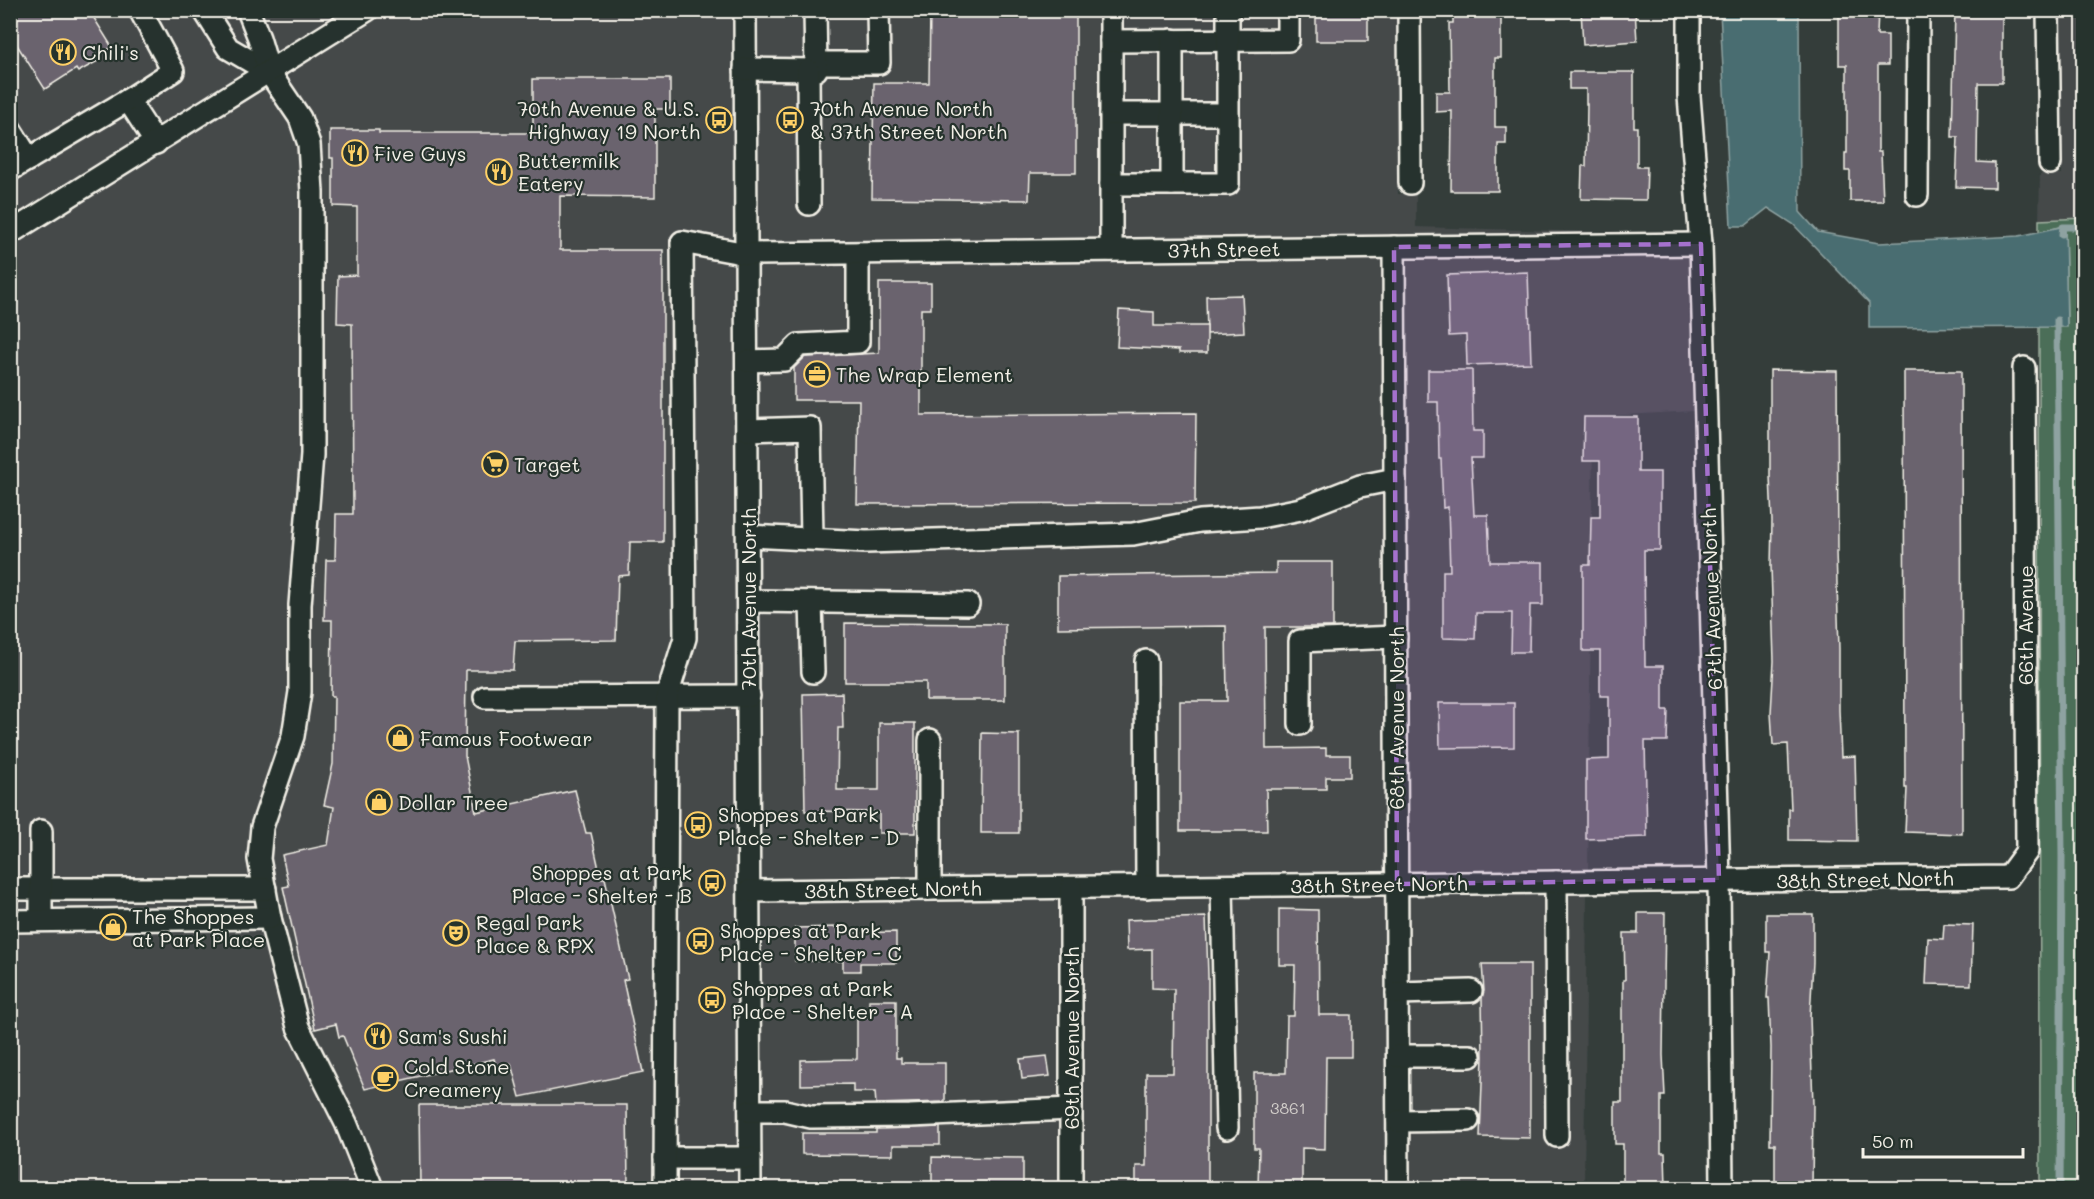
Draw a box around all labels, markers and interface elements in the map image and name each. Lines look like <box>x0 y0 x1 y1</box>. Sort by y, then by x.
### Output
restaurant icon: Chili's <box>48 37 78 67</box>
place label: Chili's <box>82 39 139 65</box>
place label: 70th Avenue & U.S. Highway 19 North <box>517 95 700 144</box>
place label: 70th Avenue North & 37th Street North <box>810 95 1007 144</box>
bus stop icon: 70th Avenue & U.S. Highway 19 North <box>704 105 734 135</box>
bus stop icon: 70th Avenue North & 37th Street North <box>775 105 805 135</box>
restaurant icon: Five Guys <box>340 138 370 168</box>
place label: Five Guys <box>374 140 467 166</box>
place label: Buttermilk Eatery <box>518 147 619 196</box>
restaurant icon: Buttermilk Eatery <box>484 157 514 187</box>
street label: 37th Street <box>1167 235 1281 263</box>
office icon: The Wrap Element <box>802 359 832 389</box>
place label: The Wrap Element <box>836 361 1013 387</box>
supermarket icon: Target <box>480 449 510 479</box>
place label: Target <box>514 451 580 477</box>
street label: 70th Avenue North <box>735 508 761 690</box>
street label: 67th Avenue North <box>1695 508 1727 690</box>
street label: 66th Avenue <box>2012 565 2038 685</box>
street label: 68th Avenue North <box>1383 627 1409 810</box>
shop icon: Famous Footwear <box>385 723 415 753</box>
place label: Famous Footwear <box>420 725 593 751</box>
shop icon: Dollar Tree <box>364 787 394 817</box>
place label: Dollar Tree <box>398 789 508 815</box>
place label: Shoppes at Park Place - Shelter - D <box>718 801 899 850</box>
bus stop icon: Shoppes at Park Place - Shelter - D <box>683 810 713 840</box>
place label: Shoppes at Park Place - Shelter - B <box>512 859 692 908</box>
street label: 38th Street North <box>1776 864 1954 894</box>
bus stop icon: Shoppes at Park Place - Shelter - B <box>697 868 727 898</box>
street label: 38th Street North <box>1290 869 1468 899</box>
street label: 38th Street North <box>804 874 982 904</box>
place label: The Shoppes at Park Place <box>132 903 265 952</box>
place label: Regal Park Place & RPX <box>476 909 594 958</box>
shop icon: The Shoppes at Park Place <box>98 912 128 942</box>
place label: Shoppes at Park Place - Shelter - C <box>720 917 902 966</box>
theatre icon: Regal Park Place & RPX <box>441 918 471 948</box>
bus stop icon: Shoppes at Park Place - Shelter - C <box>685 926 715 956</box>
street label: 69th Avenue North <box>1058 947 1084 1129</box>
place label: Shoppes at Park Place - Shelter - A <box>732 975 913 1024</box>
bus stop icon: Shoppes at Park Place - Shelter - A <box>697 985 727 1015</box>
restaurant icon: Sam's Sushi <box>363 1021 393 1051</box>
place label: Sam's Sushi <box>398 1023 508 1049</box>
place label: Cold Stone Creamery <box>404 1053 510 1102</box>
cafe icon: Cold Stone Creamery <box>370 1063 400 1093</box>
house number: 3861 <box>1270 1097 1306 1118</box>
scale bar <box>1863 1121 2024 1159</box>
text: 50 m <box>1872 1129 1914 1153</box>

